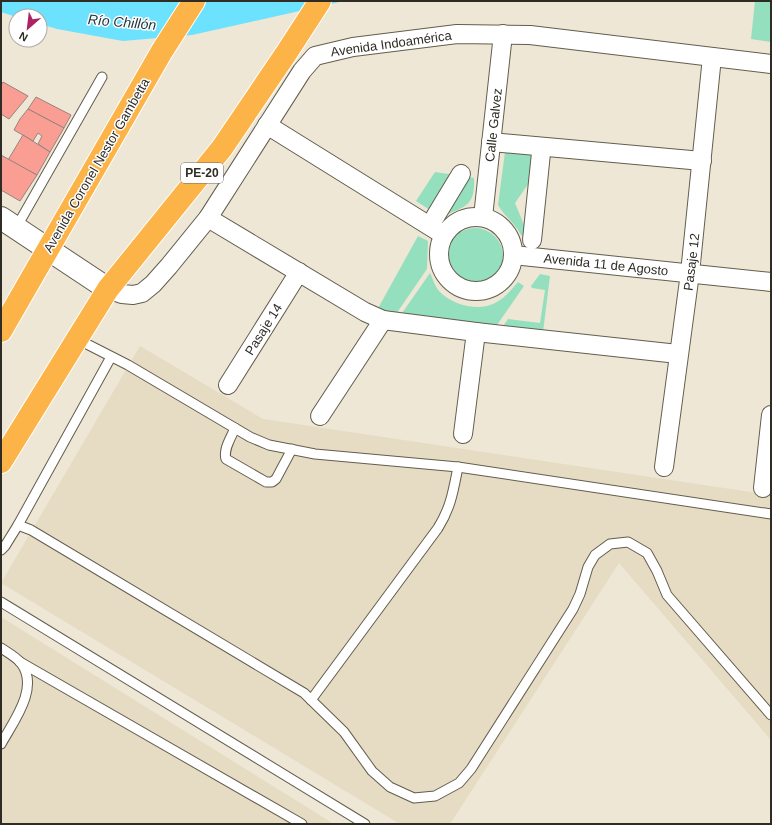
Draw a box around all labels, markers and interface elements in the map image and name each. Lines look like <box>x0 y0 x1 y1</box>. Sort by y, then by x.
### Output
north arrow <box>8 8 48 48</box>
water label: Río Chillón <box>87 11 157 33</box>
street label: Avenida Indoamérica <box>330 27 453 59</box>
text: N <box>17 30 30 44</box>
street label: Avenida Coronel Nestor Gambetta <box>40 75 153 255</box>
street label: Calle Galvez <box>482 88 505 162</box>
road number: PE-20 <box>181 163 223 183</box>
street label: Pasaje 12 <box>681 232 702 292</box>
street label: Avenida 11 de Agosto <box>543 250 669 279</box>
street label: Pasaje 14 <box>242 301 285 358</box>

